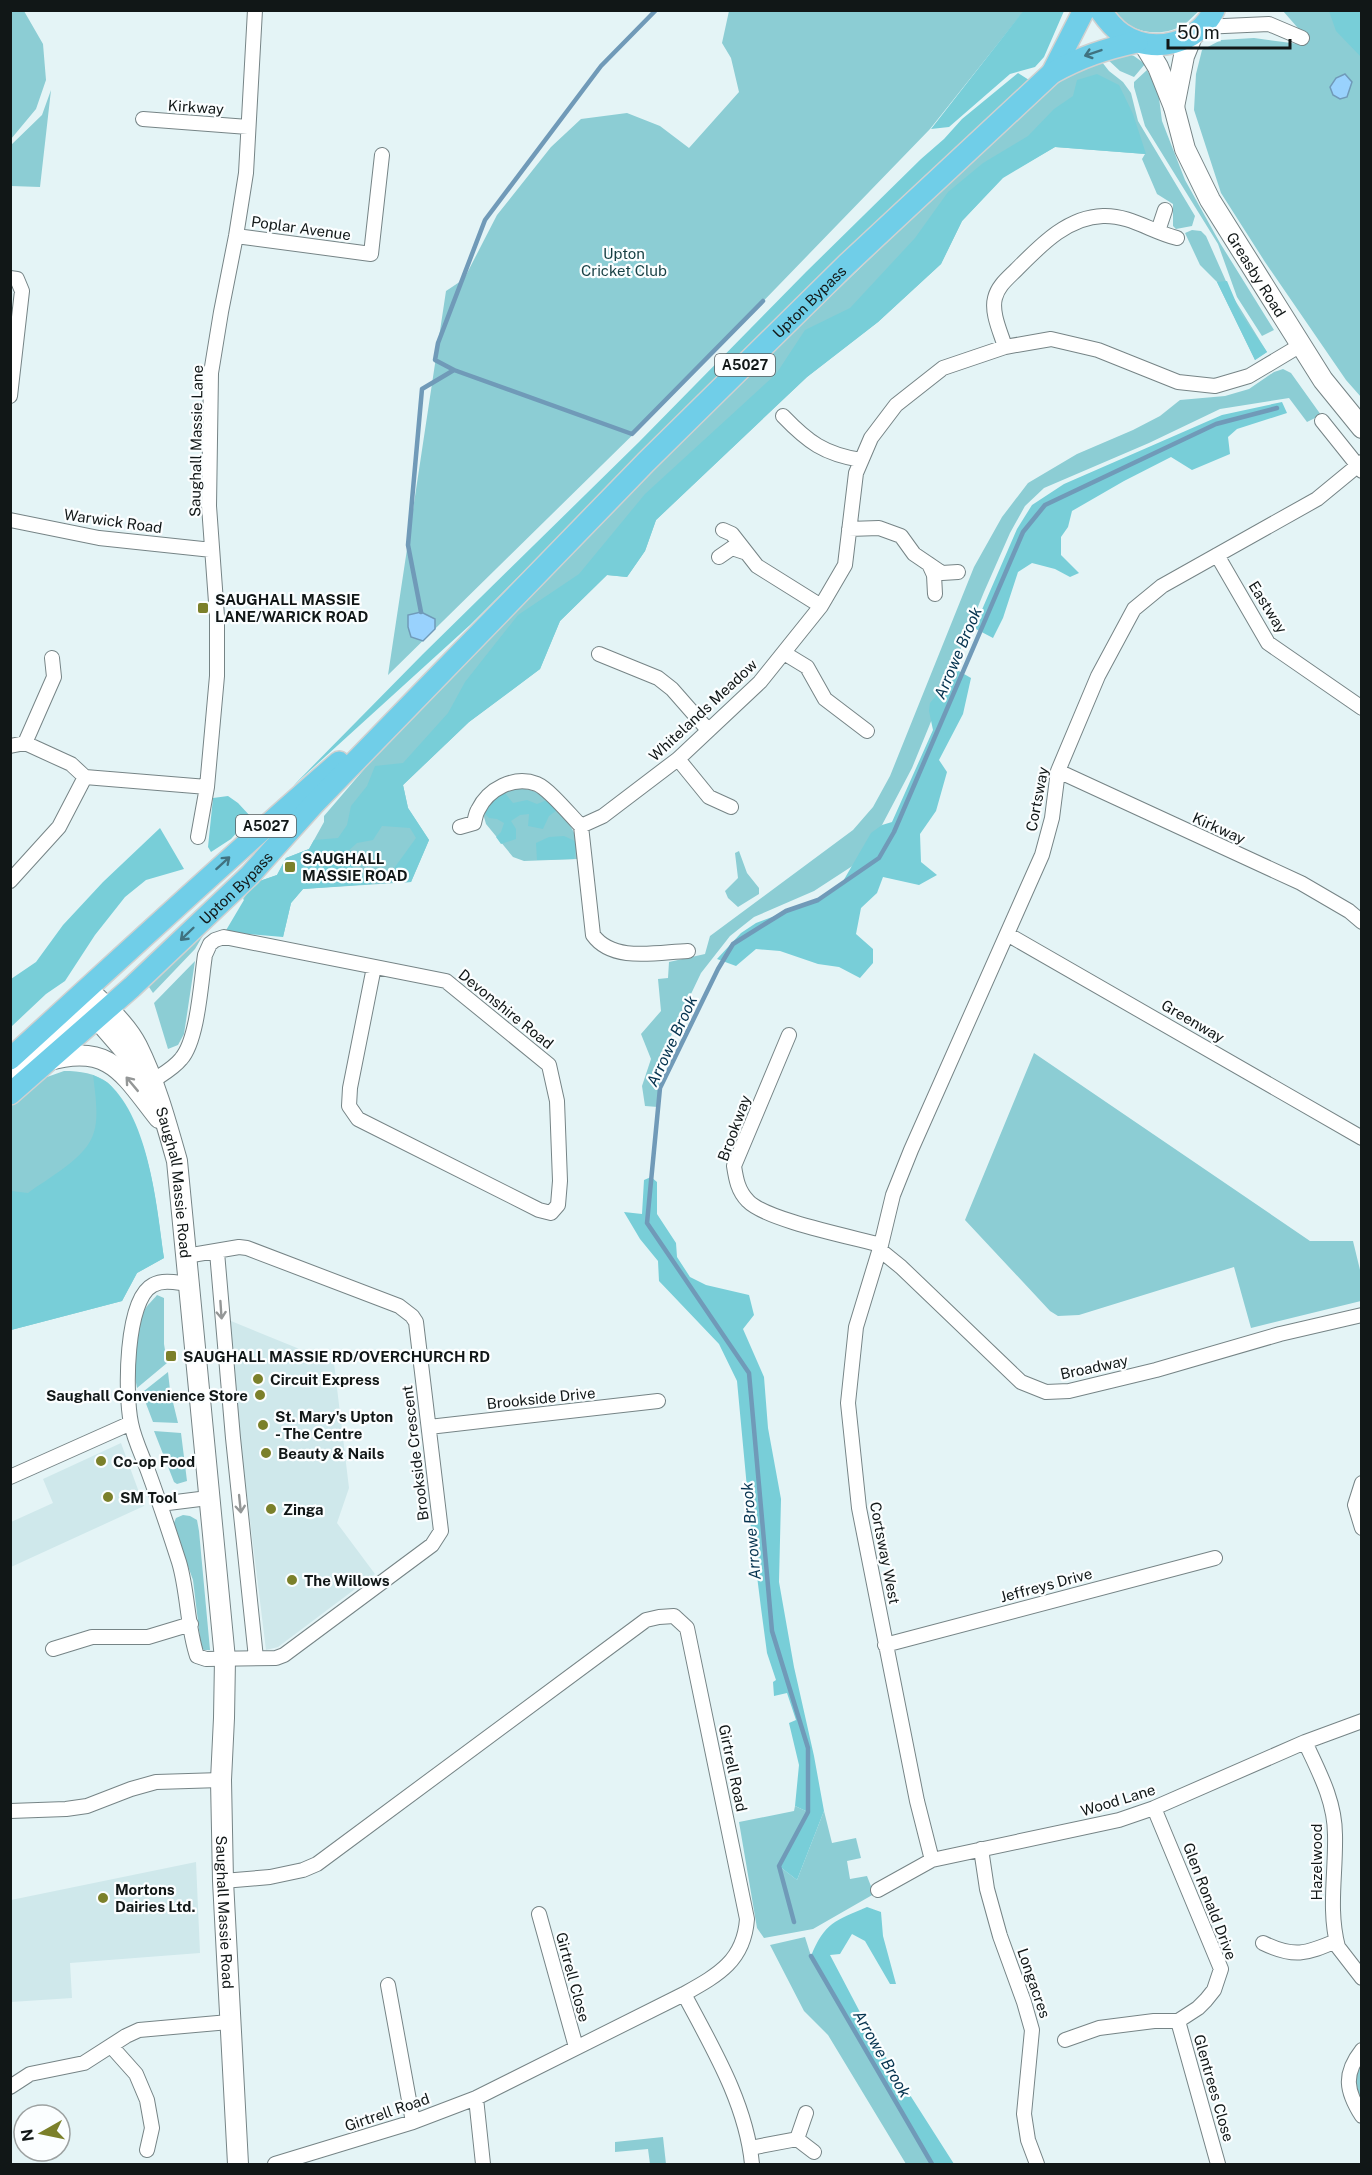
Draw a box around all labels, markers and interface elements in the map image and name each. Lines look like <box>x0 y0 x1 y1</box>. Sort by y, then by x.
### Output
scale bar <box>1168 12 1290 50</box>
text: 50 m <box>1177 22 1220 43</box>
one-way arrow <box>1084 49 1103 60</box>
street label: Kirkway <box>167 97 225 117</box>
street label: Poplar Avenue <box>250 213 352 243</box>
street label: Greasby Road <box>1224 229 1290 320</box>
park label: Upton Cricket Club <box>581 245 667 279</box>
street label: Upton Bypass <box>769 262 849 341</box>
road number: A5027 <box>715 354 775 376</box>
street label: Saughall Massie Lane <box>186 365 206 517</box>
street label: Warwick Road <box>63 506 163 536</box>
street label: Eastway <box>1245 578 1291 636</box>
place label: SAUGHALL MASSIE LANE/WARICK ROAD <box>215 591 368 625</box>
marker: SAUGHALL MASSIE LANE/WARICK ROAD <box>196 601 210 615</box>
water label: Arrowe Brook <box>930 604 986 702</box>
street label: Whitelands Meadow <box>646 655 761 764</box>
street label: Cortsway <box>1022 765 1052 833</box>
street label: Kirkway <box>1190 809 1248 847</box>
road number: A5027 <box>236 815 296 837</box>
street label: Upton Bypass <box>196 848 276 927</box>
place label: SAUGHALL MASSIE ROAD <box>302 850 408 884</box>
one-way arrow <box>215 856 230 870</box>
marker: SAUGHALL MASSIE ROAD <box>283 860 297 874</box>
one-way arrow <box>180 927 195 942</box>
street label: Devonshire Road <box>455 966 557 1052</box>
water label: Arrowe Brook <box>643 992 701 1089</box>
street label: Greenway <box>1159 996 1227 1046</box>
one-way arrow <box>125 1077 139 1092</box>
street label: Brookway <box>714 1093 754 1163</box>
street label: Saughall Massie Road <box>153 1104 195 1259</box>
one-way arrow <box>216 1300 227 1320</box>
place label: SAUGHALL MASSIE RD/OVERCHURCH RD <box>183 1348 490 1365</box>
marker: SAUGHALL MASSIE RD/OVERCHURCH RD <box>164 1349 178 1363</box>
street label: Broadway <box>1058 1352 1130 1382</box>
place label: Circuit Express <box>270 1371 380 1388</box>
marker: Circuit Express <box>251 1372 265 1386</box>
street label: Brookside Crescent <box>398 1384 432 1522</box>
street label: Brookside Drive <box>486 1384 596 1412</box>
place label: Saughall Convenience Store <box>46 1387 248 1404</box>
marker: Saughall Convenience Store <box>253 1388 267 1402</box>
place label: St. Mary's Upton - The Centre <box>275 1408 393 1442</box>
marker: St. Mary's Upton - The Centre <box>256 1418 270 1432</box>
place label: Beauty & Nails <box>278 1445 385 1462</box>
marker: Beauty & Nails <box>259 1446 273 1460</box>
place label: Co-op Food <box>113 1453 195 1470</box>
marker: Co-op Food <box>94 1454 108 1468</box>
water label: Arrowe Brook <box>737 1481 765 1581</box>
place label: SM Tool <box>120 1489 178 1506</box>
marker: SM Tool <box>101 1490 115 1504</box>
one-way arrow <box>235 1494 246 1514</box>
street label: Cortsway West <box>867 1500 903 1606</box>
place label: Zinga <box>283 1501 324 1518</box>
marker: Zinga <box>264 1502 278 1516</box>
street label: Jeffreys Drive <box>998 1565 1094 1605</box>
place label: The Willows <box>304 1572 390 1589</box>
marker: The Willows <box>285 1573 299 1587</box>
street label: Girtrell Road <box>715 1723 751 1813</box>
street label: Wood Lane <box>1079 1781 1157 1819</box>
street label: Hazelwood <box>1308 1823 1325 1901</box>
street label: Saughall Massie Road <box>214 1835 237 1989</box>
street label: Glen Ronald Drive <box>1180 1840 1240 1962</box>
place label: Mortons Dairies Ltd. <box>115 1881 196 1915</box>
marker: Mortons Dairies Ltd. <box>96 1891 110 1905</box>
street label: Girtrell Close <box>553 1930 593 2024</box>
street label: Longacres <box>1014 1946 1054 2020</box>
water label: Arrowe Brook <box>849 2007 915 2101</box>
street label: Glentrees Close <box>1191 2032 1237 2144</box>
street label: Girtrell Road <box>342 2090 432 2134</box>
north arrow <box>12 2103 72 2163</box>
text: N <box>17 2128 38 2143</box>

